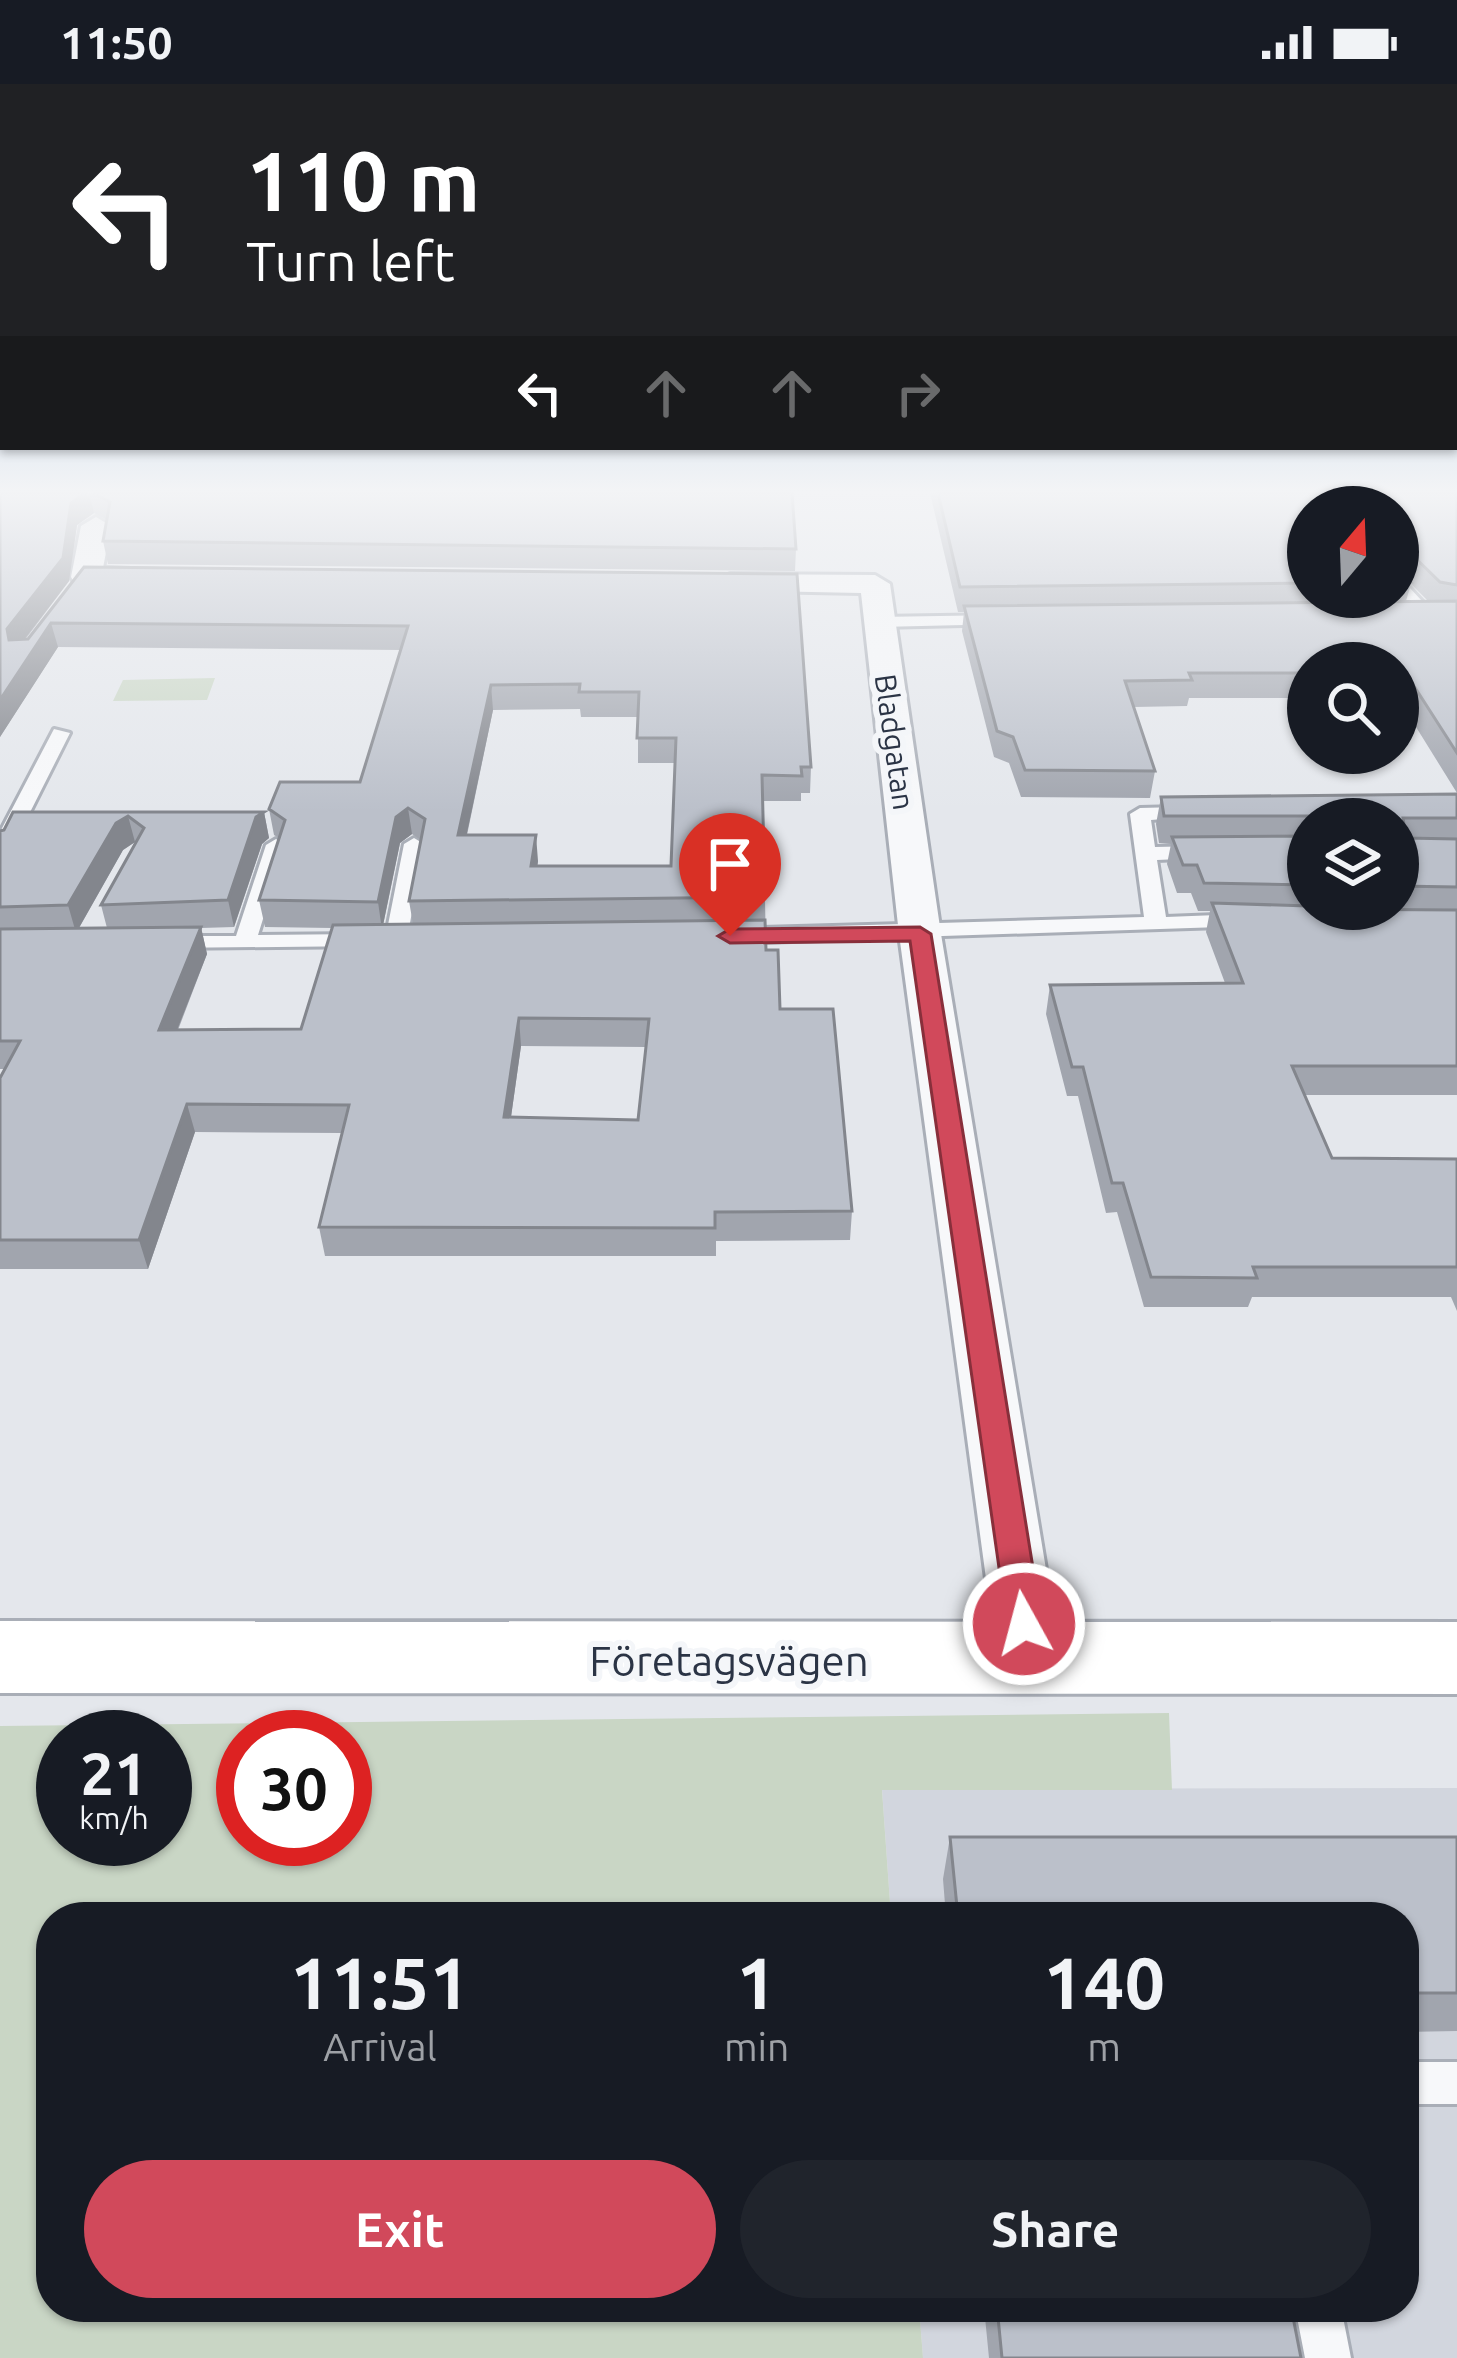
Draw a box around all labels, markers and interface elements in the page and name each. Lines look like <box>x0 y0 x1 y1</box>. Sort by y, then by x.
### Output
text: 11:50 <box>60 17 173 68</box>
icon: left <box>48 132 204 288</box>
text: 110 m <box>246 133 480 227</box>
text: Turn left <box>246 231 455 291</box>
icon: left <box>507 360 573 426</box>
icon: ahead <box>633 360 699 426</box>
icon: ahead <box>759 360 825 426</box>
icon: right <box>885 360 951 426</box>
north arrow <box>1287 486 1419 618</box>
map controls <box>1287 486 1419 930</box>
button: search <box>1287 642 1419 774</box>
street label: Bladgatan <box>869 672 921 812</box>
button: layers <box>1287 798 1419 930</box>
pin <box>679 813 781 936</box>
icon: arrive <box>697 831 763 897</box>
position arrow <box>961 1561 1087 1687</box>
street label: Företagsvägen <box>589 1637 869 1684</box>
speed limit sign: 30 <box>216 1710 372 1866</box>
text: 21 <box>80 1739 148 1806</box>
text: km/h <box>79 1801 149 1835</box>
text: 11:51 <box>290 1942 470 2023</box>
text: 1 <box>736 1942 777 2023</box>
text: 140 <box>1043 1942 1165 2023</box>
text: Arrival <box>323 2025 437 2068</box>
text: min <box>724 2025 789 2068</box>
text: m <box>1087 2025 1121 2068</box>
button: Exit <box>84 2160 716 2298</box>
button: Share <box>740 2160 1371 2298</box>

